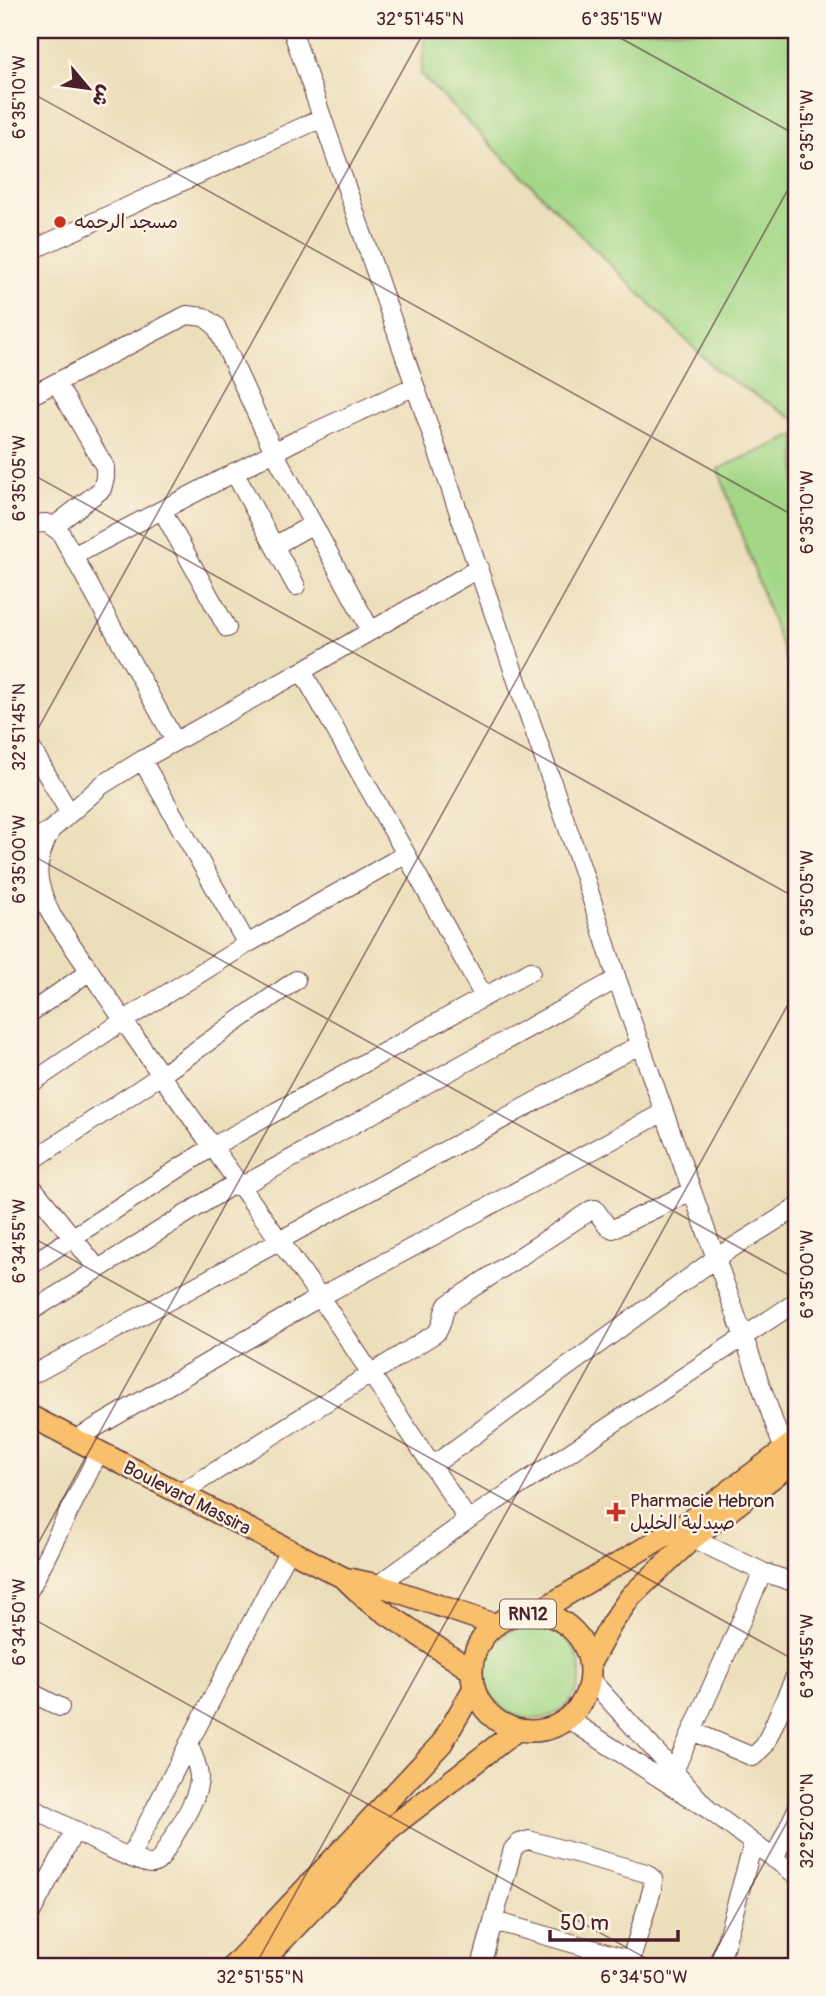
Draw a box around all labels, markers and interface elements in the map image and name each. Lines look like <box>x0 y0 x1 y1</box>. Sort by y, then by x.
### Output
text: 32°51'45"N <box>376 8 464 31</box>
text: 6°35'15"W <box>581 8 663 31</box>
north arrow <box>52 52 122 122</box>
text: 6°35'10"W <box>8 55 31 139</box>
text: ش <box>86 81 118 111</box>
text: 6°35'15"W <box>796 89 819 171</box>
place label: مسجد الرحمه <box>74 210 178 234</box>
marker: مسجد الرحمه <box>52 214 68 230</box>
text: 6°35'05"W <box>8 435 31 521</box>
text: 6°35'10"W <box>796 470 819 554</box>
text: 32°51'45"N <box>8 683 31 771</box>
text: 6°35'00"W <box>8 815 31 904</box>
text: 6°35'05"W <box>796 850 819 936</box>
text: 6°34'55"W <box>8 1199 31 1283</box>
text: 6°35'00"W <box>796 1230 819 1319</box>
street label: Boulevard Massira <box>119 1455 255 1541</box>
place label: Pharmacie Hebron صيدلية الخليل <box>630 1489 774 1535</box>
marker: Pharmacie Hebron صيدلية الخليل <box>608 1504 624 1520</box>
text: 6°34'50"W <box>8 1578 31 1666</box>
road number: RN12 <box>500 1600 556 1629</box>
text: 6°34'55"W <box>796 1614 819 1698</box>
text: 32°52'00"N <box>796 1773 819 1869</box>
scale bar <box>550 1898 677 1942</box>
text: 50 m <box>560 1910 609 1937</box>
text: 32°51'55"N <box>216 1966 304 1989</box>
text: 6°34'50"W <box>600 1966 688 1989</box>

